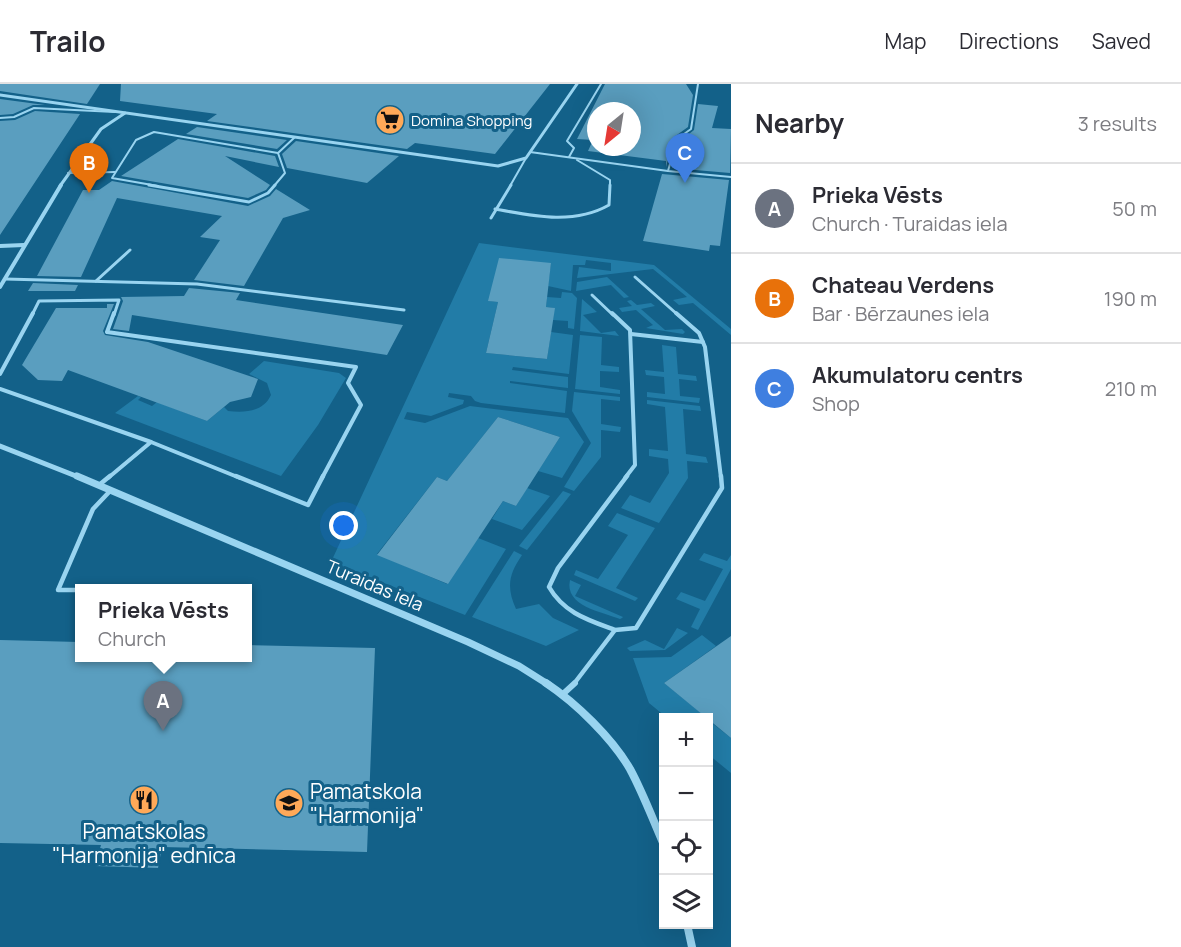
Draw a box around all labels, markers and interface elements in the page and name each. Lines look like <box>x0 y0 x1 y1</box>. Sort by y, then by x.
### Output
text: Trailo <box>30 22 106 60</box>
text: Map <box>885 27 926 55</box>
text: Directions <box>959 27 1059 55</box>
text: Saved <box>1092 27 1151 55</box>
north arrow <box>587 102 641 156</box>
supermarket icon: Domina Shopping <box>374 104 406 136</box>
text: Nearby <box>755 105 844 141</box>
place label: Domina Shopping <box>411 110 533 131</box>
text: 3 results <box>1078 110 1157 137</box>
pin: C <box>666 134 704 183</box>
pin: B <box>70 144 109 193</box>
text: Prieka Vēsts <box>812 180 943 210</box>
text: A <box>768 195 781 222</box>
text: 50 m <box>1112 195 1157 222</box>
text: Church · Turaidas iela <box>812 210 1008 237</box>
text: Chateau Verdens <box>812 270 994 300</box>
text: B <box>768 285 781 312</box>
text: 190 m <box>1104 285 1157 312</box>
text: Bar · Bērzaunes iela <box>812 300 989 327</box>
text: Akumulatoru centrs <box>812 360 1023 390</box>
text: C <box>767 375 782 402</box>
text: 210 m <box>1105 375 1157 402</box>
text: Shop <box>812 390 860 417</box>
your location <box>329 511 358 540</box>
street label: Turaidas iela <box>323 554 427 616</box>
popup <box>75 584 252 662</box>
text: Prieka Vēsts <box>98 595 229 625</box>
text: Church <box>98 625 166 652</box>
pin: A <box>144 682 182 731</box>
map controls <box>659 713 713 929</box>
button: + <box>659 713 713 767</box>
button: − <box>659 767 713 821</box>
place label: Pamatskola "Harmonija" <box>310 777 424 829</box>
restaurant icon: Pamatskolas "Harmonija" ednīca <box>128 784 160 816</box>
school or university icon: Pamatskola "Harmonija" <box>273 787 305 819</box>
place label: Pamatskolas "Harmonija" ednīca <box>52 817 236 869</box>
button: locate <box>659 821 713 875</box>
button: layers <box>659 875 713 929</box>

